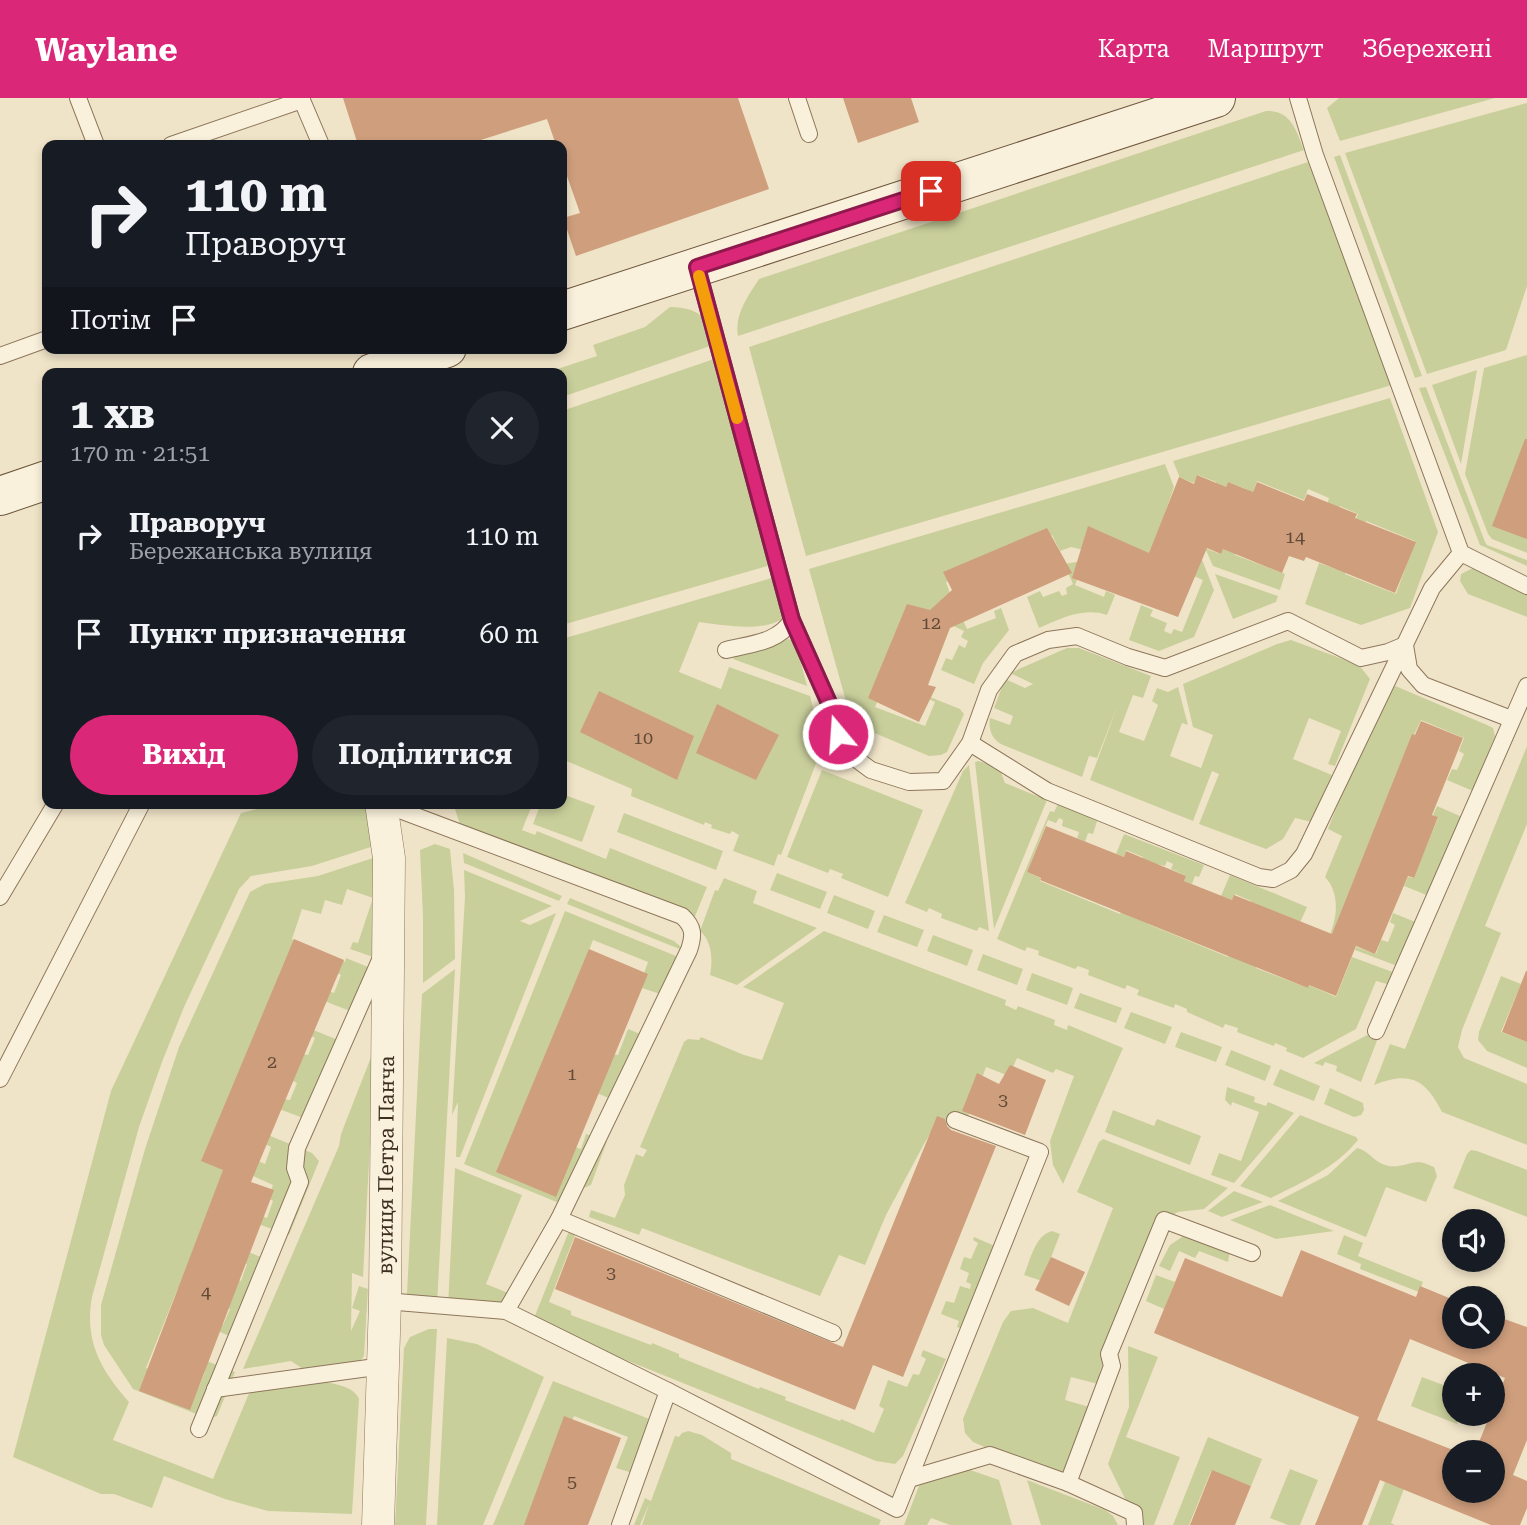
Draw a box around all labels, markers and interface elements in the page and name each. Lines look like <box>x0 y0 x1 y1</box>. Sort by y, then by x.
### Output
text: Waylane <box>35 30 178 69</box>
text: Карта <box>1098 35 1170 63</box>
text: Маршрут <box>1208 35 1324 63</box>
text: Збережені <box>1362 35 1492 63</box>
pin <box>901 161 961 221</box>
text: 110 m <box>185 166 327 223</box>
icon: right <box>70 168 161 259</box>
icon: arrive <box>912 172 950 210</box>
text: Праворуч <box>185 225 346 263</box>
icon: arrive <box>165 301 203 339</box>
text: Потім <box>70 305 151 335</box>
text: 1 хв <box>70 389 155 438</box>
button: close <box>465 391 539 465</box>
text: 170 m · 21:51 <box>70 440 210 467</box>
text: Праворуч <box>129 508 265 538</box>
icon: right <box>70 517 108 555</box>
text: 110 m <box>465 521 539 551</box>
house number: 14 <box>1285 526 1305 547</box>
text: Бережанська вулиця <box>129 538 372 565</box>
house number: 12 <box>921 612 941 633</box>
icon: arrive <box>70 615 108 653</box>
text: Пункт призначення <box>129 619 406 649</box>
text: 60 m <box>480 619 539 649</box>
position arrow <box>801 697 875 771</box>
button: Вихід <box>70 715 298 795</box>
button: Поділитися <box>312 715 539 795</box>
house number: 10 <box>633 727 653 748</box>
house number: 2 <box>267 1051 277 1072</box>
street label: вулиця Петра Панча <box>373 1055 399 1275</box>
house number: 1 <box>567 1063 577 1084</box>
house number: 3 <box>998 1089 1008 1110</box>
map controls <box>1442 1209 1505 1503</box>
button: sound <box>1442 1209 1505 1272</box>
house number: 3 <box>606 1262 616 1283</box>
house number: 4 <box>201 1281 211 1302</box>
button: search <box>1442 1286 1505 1349</box>
button: + <box>1442 1363 1505 1426</box>
button: − <box>1442 1440 1505 1503</box>
house number: 5 <box>567 1471 577 1492</box>

